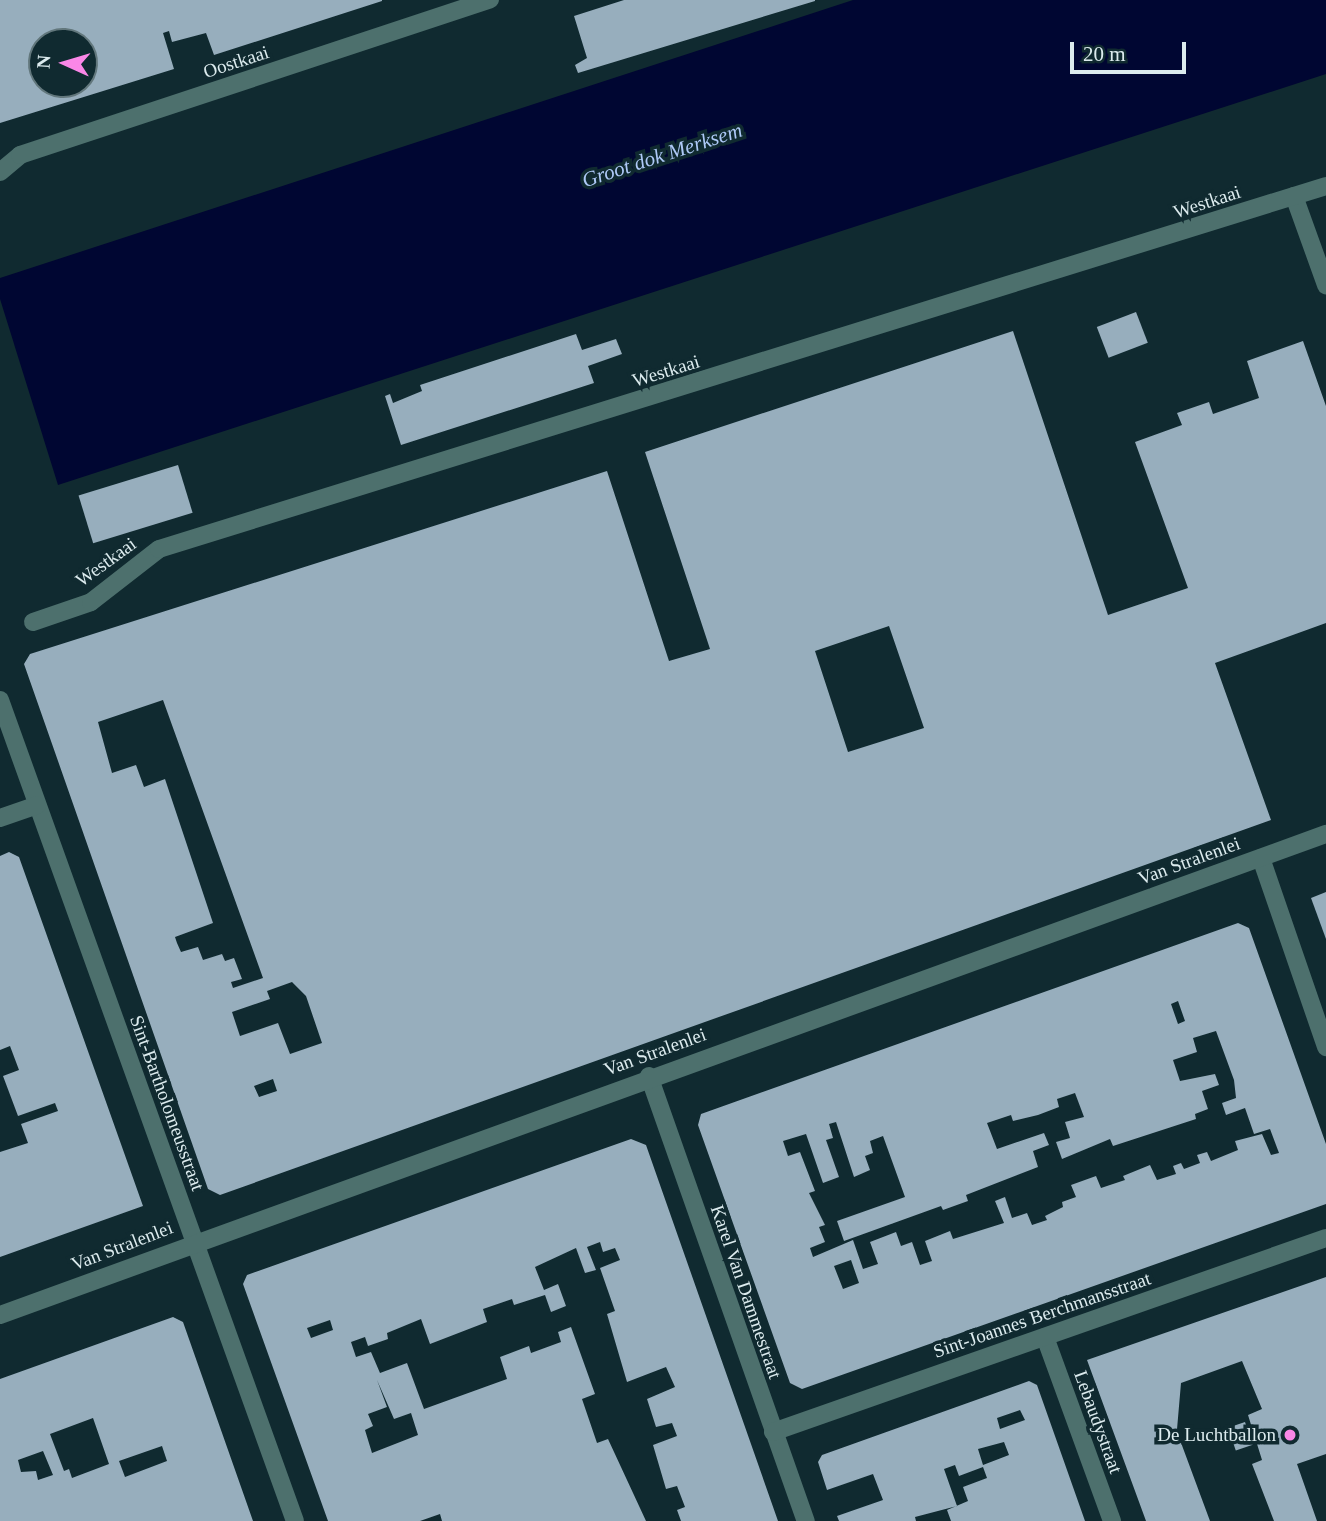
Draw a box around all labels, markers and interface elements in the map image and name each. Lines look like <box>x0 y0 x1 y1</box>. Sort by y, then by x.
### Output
north arrow <box>28 28 98 98</box>
scale bar <box>1074 28 1190 72</box>
street label: Oostkaai <box>200 41 272 83</box>
text: 20 m <box>1083 42 1126 66</box>
text: N <box>33 54 55 69</box>
water label: Groot dok Merksem <box>579 117 745 193</box>
street label: Westkaai <box>1171 180 1243 224</box>
street label: Westkaai <box>630 350 702 392</box>
street label: Westkaai <box>71 532 141 592</box>
street label: Van Stralenlei <box>1135 832 1243 890</box>
street label: Sint-Bartholomeusstraat <box>125 1012 209 1194</box>
street label: Van Stralenlei <box>601 1023 709 1081</box>
street label: Karel Van Dammestraat <box>706 1202 786 1382</box>
street label: Van Stralenlei <box>68 1216 176 1276</box>
street label: Sint-Joannes Berchmansstraat <box>930 1267 1154 1363</box>
street label: Lebaudystraat <box>1069 1368 1127 1476</box>
place label: De Luchtballon <box>1157 1424 1276 1446</box>
marker: De Luchtballon <box>1282 1427 1298 1443</box>

